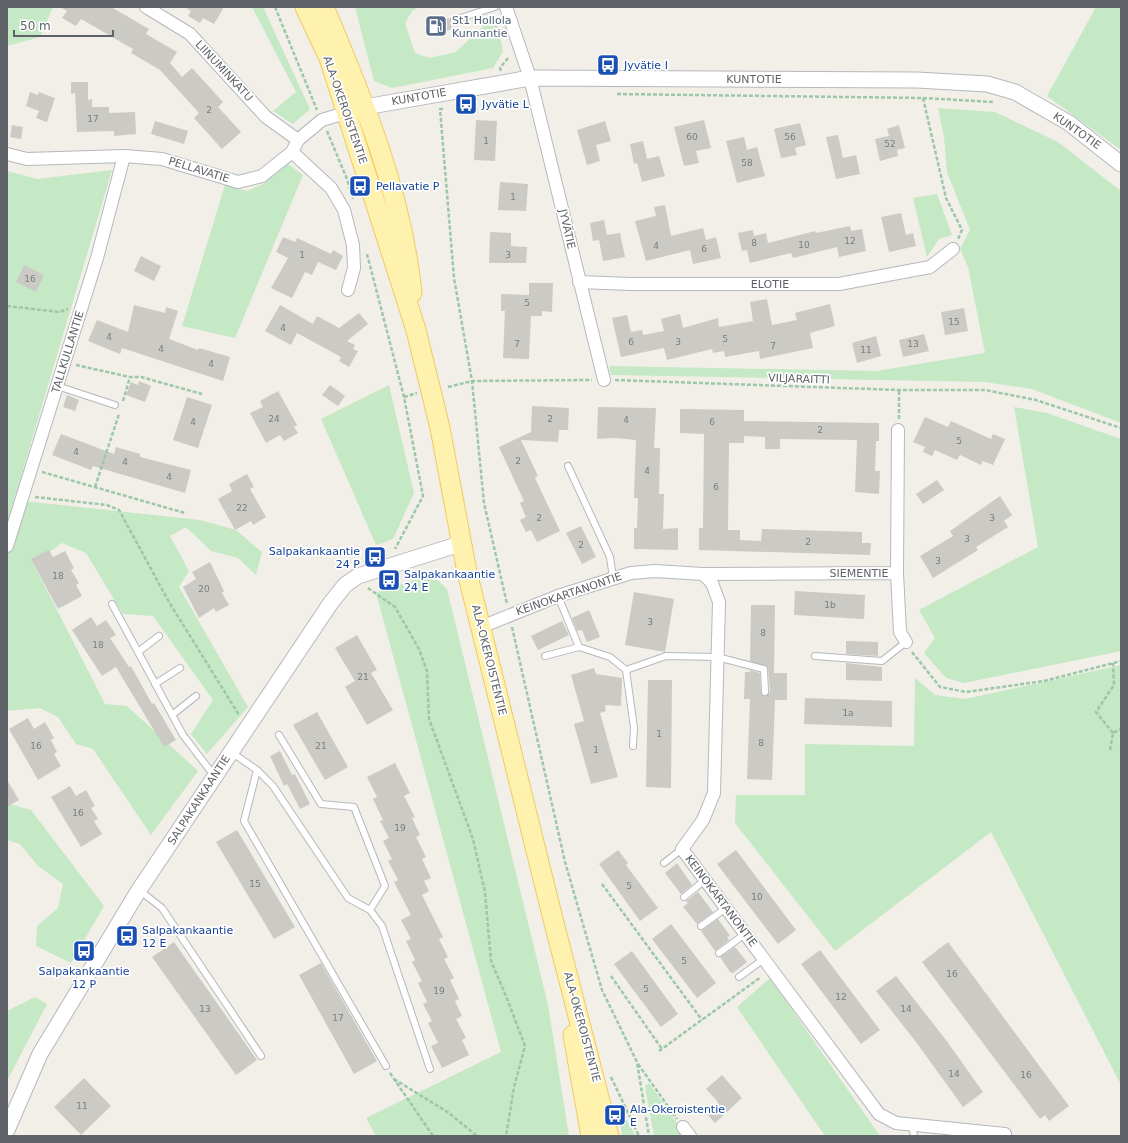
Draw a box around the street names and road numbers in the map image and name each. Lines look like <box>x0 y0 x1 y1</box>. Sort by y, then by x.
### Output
street label: LIINUMINKATU <box>193 38 255 104</box>
street label: ALA-OKEROISTENTIE <box>320 54 370 166</box>
street label: KUNTOTIE <box>726 73 782 86</box>
street label: KUNTOTIE <box>391 86 447 108</box>
street label: KUNTOTIE <box>1051 110 1103 152</box>
street label: PELLAVATIE <box>167 155 231 185</box>
street label: JYVÄTIE <box>556 207 578 250</box>
street label: ELOTIE <box>751 278 789 291</box>
street label: TALLKULLANTIE <box>49 309 87 396</box>
street label: VILJARAITTI <box>768 371 830 387</box>
street label: SIEMENTIE <box>830 567 888 580</box>
street label: KEINOKARTANONTIE <box>514 570 624 618</box>
street label: ALA-OKEROISTENTIE <box>469 603 509 717</box>
street label: SALPAKANKAANTIE <box>165 753 233 847</box>
street label: KEINOKARTANONTIE <box>682 853 760 949</box>
street label: ALA-OKEROISTENTIE <box>561 970 603 1084</box>

